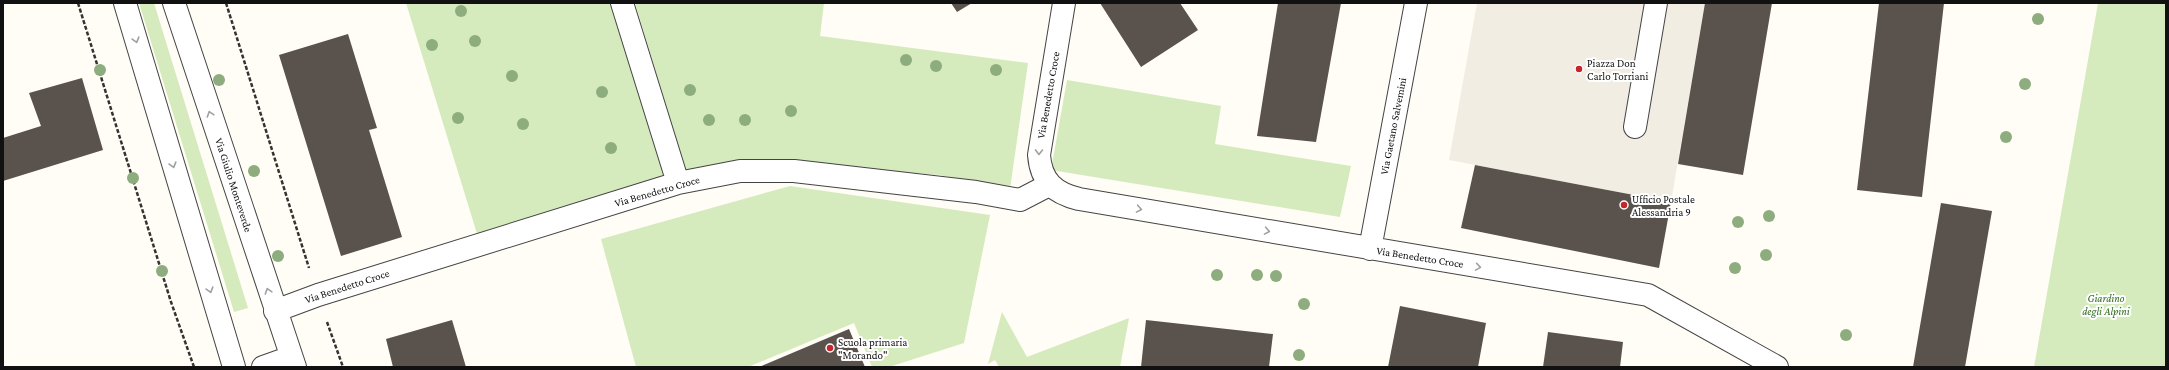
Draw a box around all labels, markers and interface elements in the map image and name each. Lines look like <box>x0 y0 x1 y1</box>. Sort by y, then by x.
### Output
one-way arrow <box>131 37 140 44</box>
street label: Via Benedetto Croce <box>1034 50 1062 139</box>
place label: Piazza Don Carlo Torriani <box>1587 57 1648 82</box>
marker: Piazza Don Carlo Torriani <box>1574 64 1584 74</box>
street label: Via Gaetano Salvemini <box>1378 76 1408 176</box>
one-way arrow <box>206 110 215 117</box>
street label: Via Giulio Monteverde <box>213 137 255 234</box>
one-way arrow <box>1035 149 1043 155</box>
one-way arrow <box>168 161 177 168</box>
street label: Via Benedetto Croce <box>613 173 701 209</box>
place label: Ufficio Postale Alessandria 9 <box>1632 193 1695 218</box>
marker: Ufficio Postale Alessandria 9 <box>1619 200 1629 210</box>
one-way arrow <box>1136 204 1142 213</box>
one-way arrow <box>1264 226 1270 235</box>
street label: Via Benedetto Croce <box>1376 244 1465 270</box>
one-way arrow <box>1475 262 1481 271</box>
street label: Via Benedetto Croce <box>303 267 391 305</box>
one-way arrow <box>205 286 214 293</box>
one-way arrow <box>264 287 273 294</box>
park label: Giardino degli Alpini <box>2082 292 2130 318</box>
place label: Scuola primaria "Morando" <box>838 336 907 361</box>
marker: Scuola primaria "Morando" <box>825 343 835 353</box>

